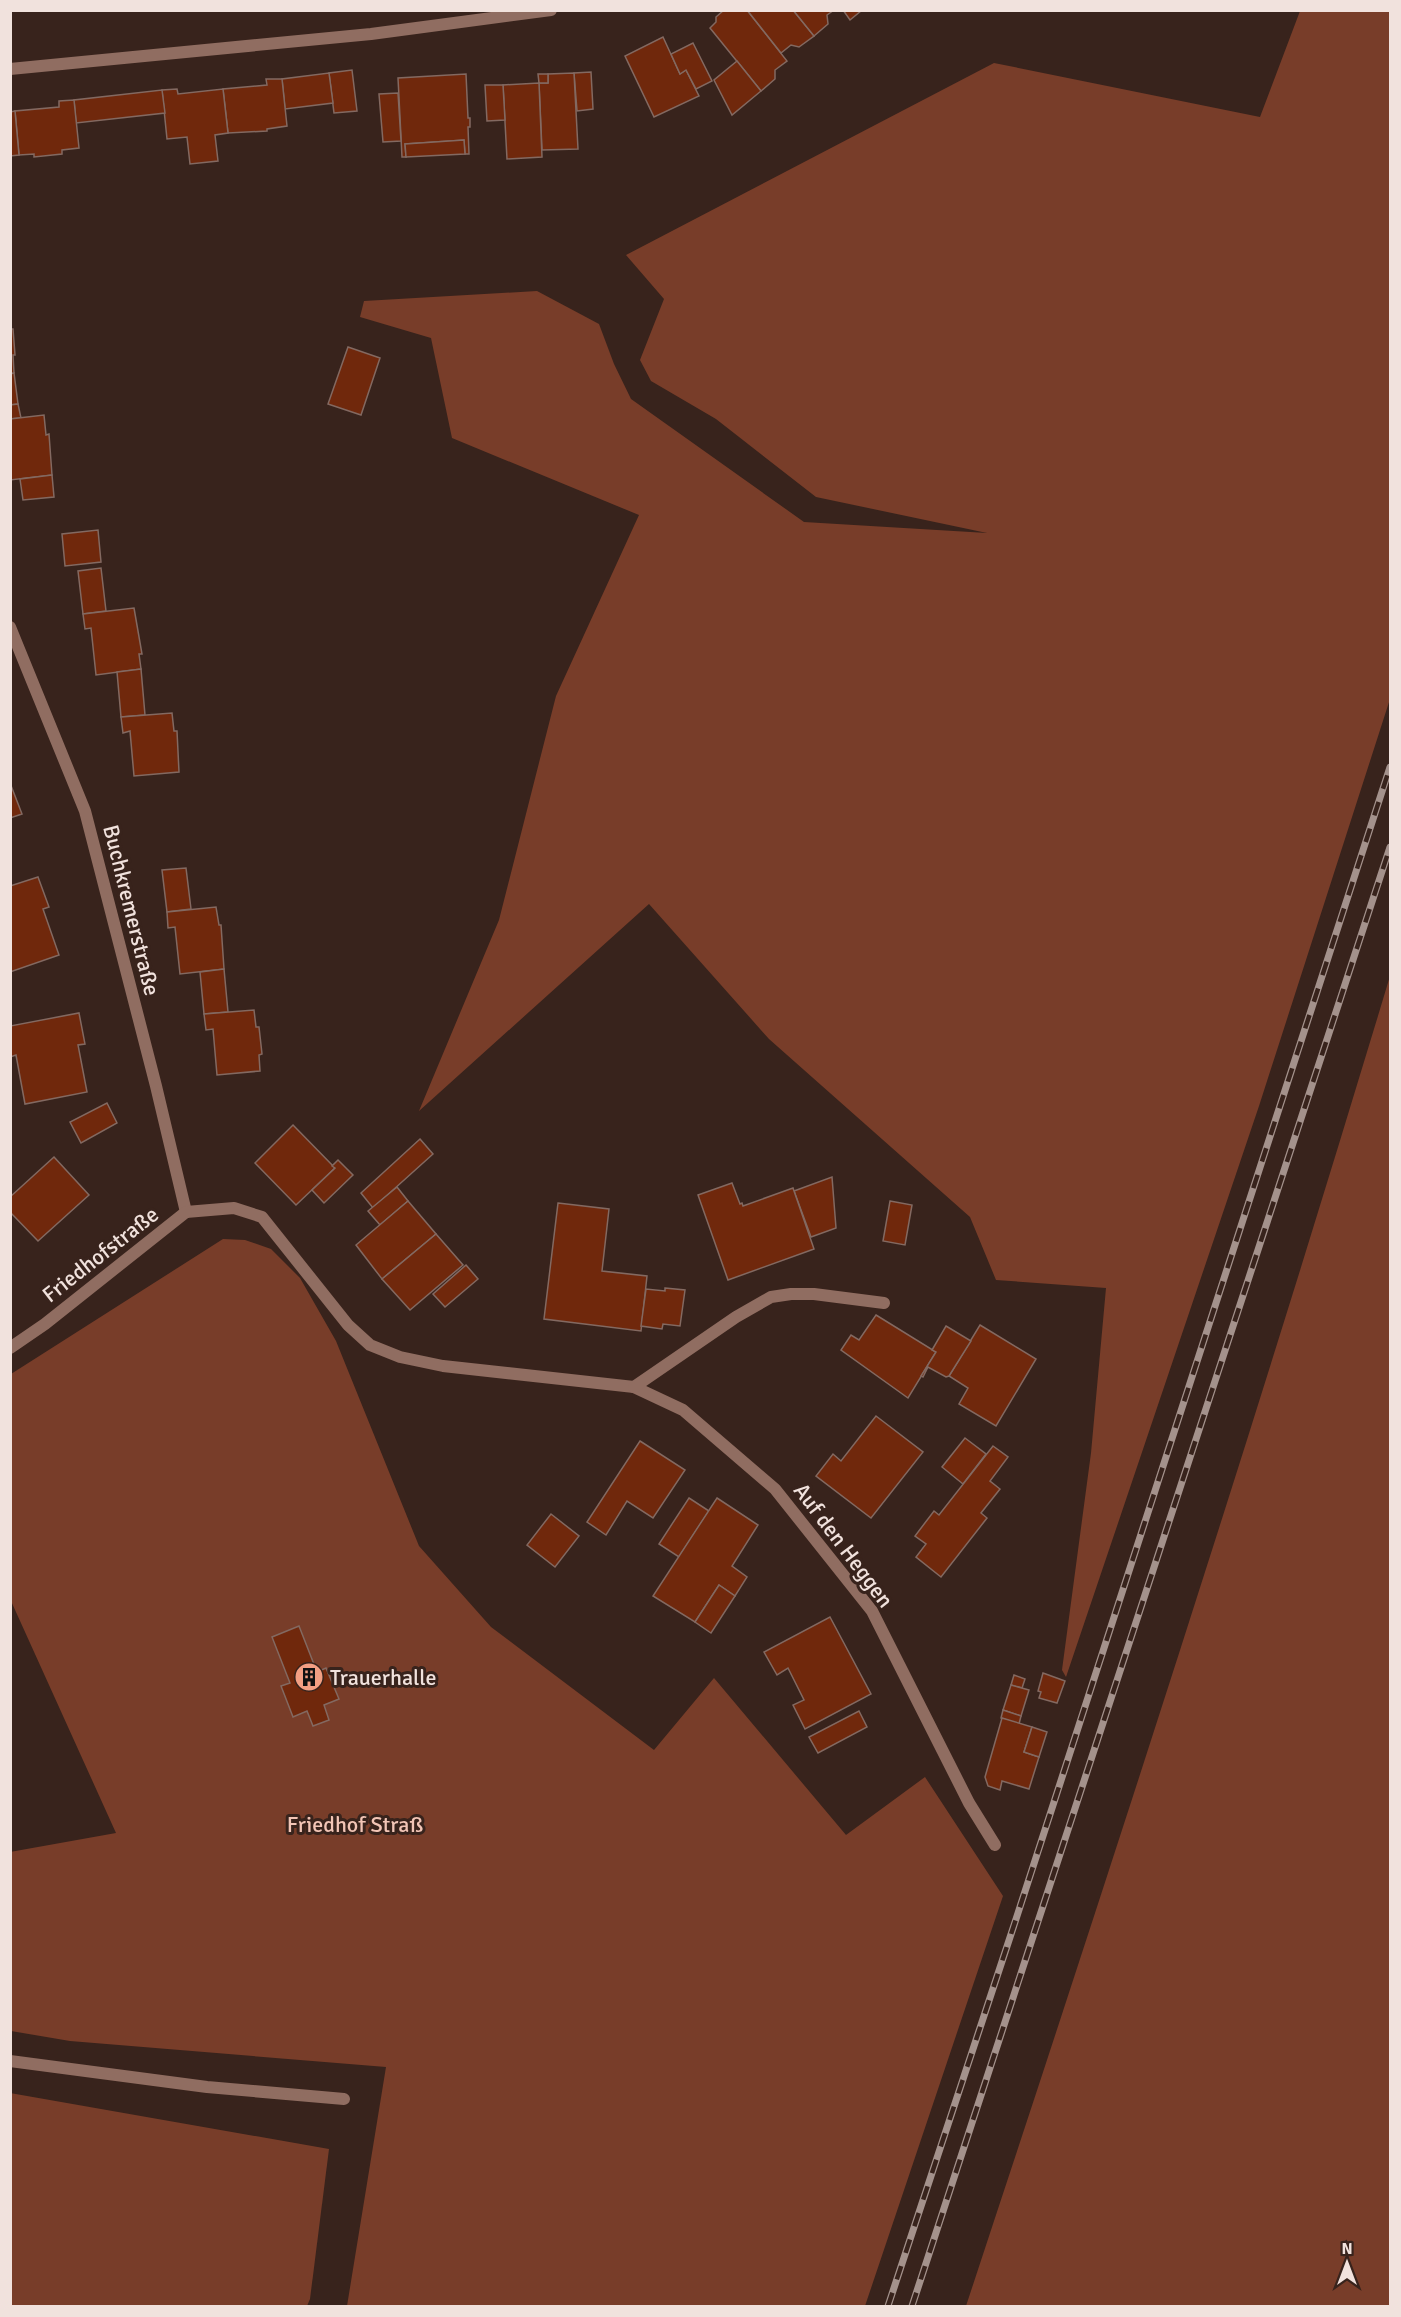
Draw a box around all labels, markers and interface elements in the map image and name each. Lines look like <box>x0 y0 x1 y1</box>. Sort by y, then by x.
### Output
street label: Buchkremerstraße <box>97 822 166 998</box>
street label: Friedhofstraße <box>37 1201 164 1308</box>
street label: Auf den Heggen <box>788 1478 899 1613</box>
building icon: Trauerhalle <box>293 1661 325 1693</box>
place label: Trauerhalle <box>330 1664 437 1691</box>
park label: Friedhof Straß <box>287 1811 423 1838</box>
north arrow <box>1317 2233 1377 2293</box>
text: N <box>1341 2239 1353 2259</box>

